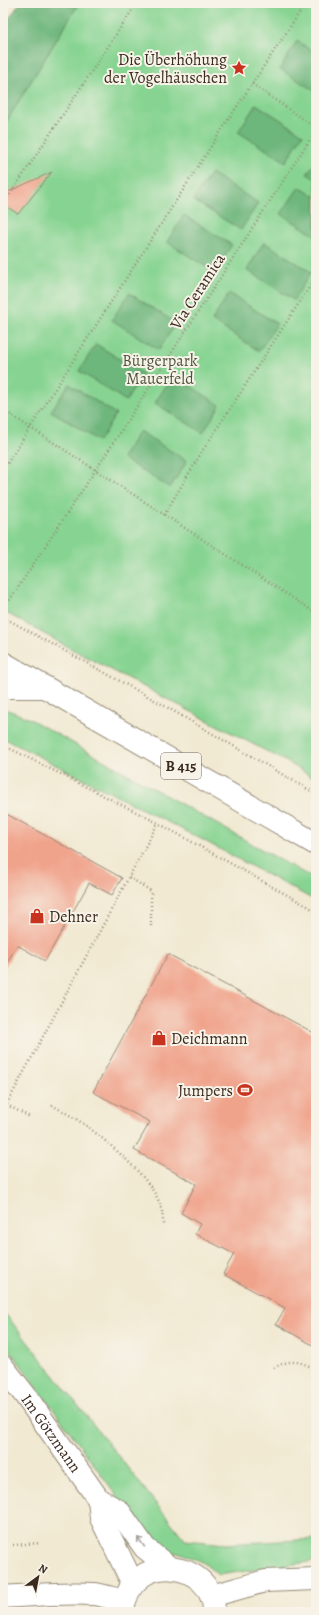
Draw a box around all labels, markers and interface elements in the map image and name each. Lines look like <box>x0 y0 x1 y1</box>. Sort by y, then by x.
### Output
place label: Die Überhöhung der Vogelhäuschen <box>104 49 227 89</box>
place icon: Die Überhöhung der Vogelhäuschen <box>230 59 248 77</box>
street label: Via Ceramica <box>165 249 231 335</box>
park label: Bürgerpark Mauerfeld <box>122 350 198 390</box>
road number: B 415 <box>161 753 201 779</box>
place label: Dehner <box>49 906 98 928</box>
shop icon: Dehner <box>28 907 46 925</box>
place label: Deichmann <box>171 1028 248 1050</box>
shop icon: Deichmann <box>150 1029 168 1047</box>
place label: Jumpers <box>178 1080 233 1102</box>
sports icon: Jumpers <box>236 1081 254 1099</box>
street label: Im Götzmann <box>16 1390 86 1477</box>
one-way arrow <box>137 1537 145 1548</box>
north arrow <box>18 1557 58 1597</box>
text: N <box>36 1560 50 1577</box>

